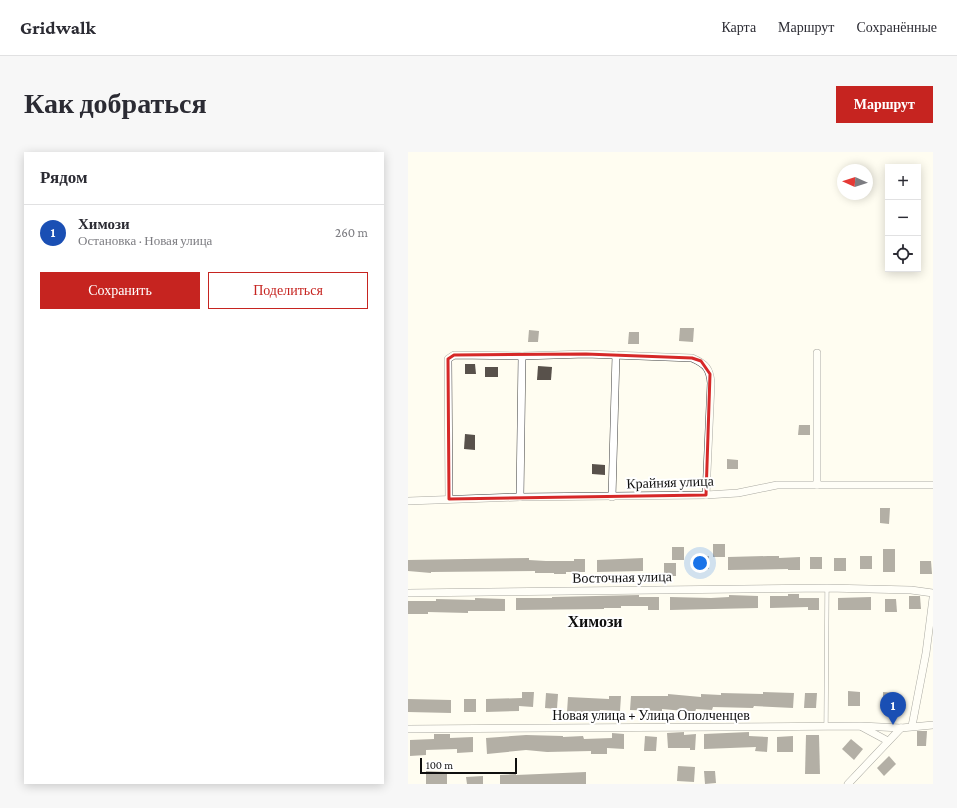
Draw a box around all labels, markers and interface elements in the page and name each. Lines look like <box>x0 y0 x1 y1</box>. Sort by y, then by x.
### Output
text: Gridwalk <box>20 17 96 38</box>
text: Карта <box>721 19 756 35</box>
text: Маршрут <box>778 19 834 35</box>
text: Сохранённые <box>856 19 937 35</box>
button: Маршрут <box>836 86 933 123</box>
text: Как добраться <box>24 88 207 119</box>
north arrow <box>837 164 873 200</box>
map controls <box>885 164 921 272</box>
button: + <box>885 164 921 200</box>
text: Рядом <box>40 168 88 187</box>
button: − <box>885 200 921 236</box>
text: Химози <box>78 216 130 232</box>
text: 1 <box>51 225 55 240</box>
text: 260 m <box>335 225 368 240</box>
text: Остановка · Новая улица <box>78 233 212 248</box>
button: locate <box>885 236 921 272</box>
button: Сохранить <box>40 272 200 309</box>
button: Поделиться <box>208 272 368 309</box>
street label: Крайняя улица <box>626 472 715 492</box>
your location <box>690 553 710 573</box>
street label: Восточная улица <box>572 568 673 586</box>
district label: Химози <box>567 613 623 630</box>
pin: 1 <box>880 692 906 725</box>
street label: Новая улица + Улица Ополченцев <box>552 707 750 723</box>
scale bar <box>420 756 517 775</box>
text: 100 m <box>426 759 453 771</box>

